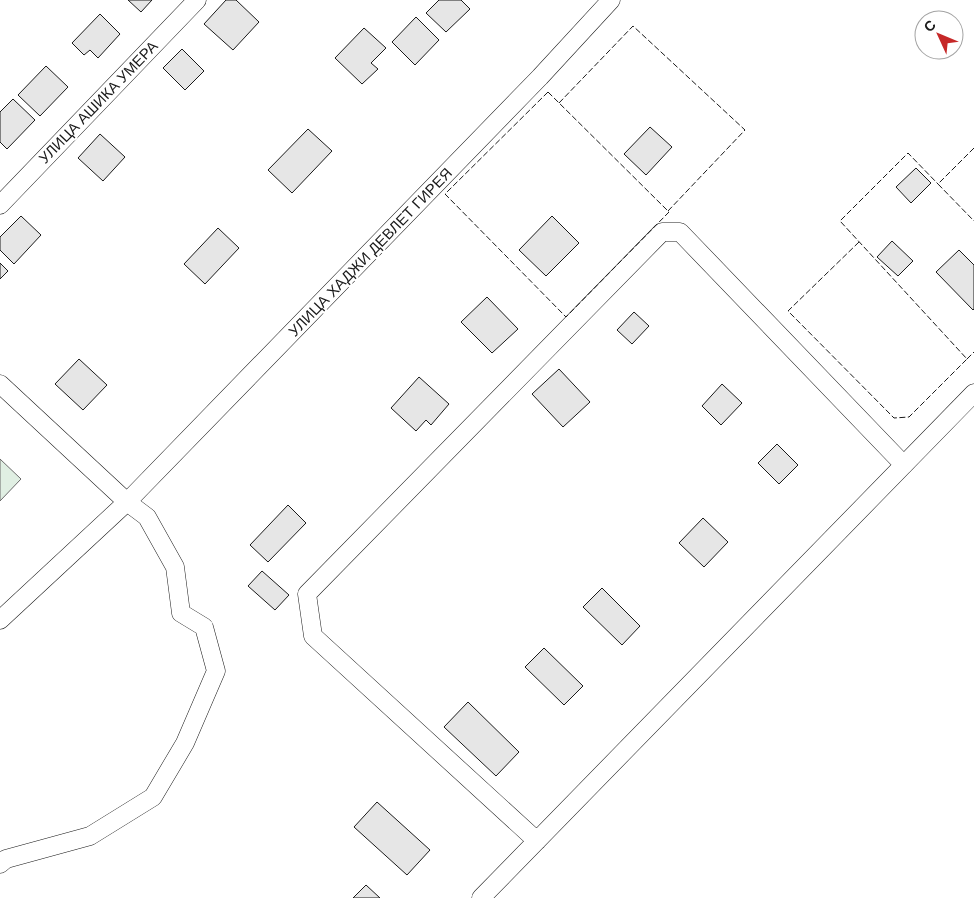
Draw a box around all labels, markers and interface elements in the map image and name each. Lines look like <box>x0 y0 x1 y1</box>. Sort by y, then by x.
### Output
north arrow <box>914 10 964 60</box>
text: С <box>920 17 939 35</box>
street label: УЛИЦА АШИКА УМЕРА <box>35 37 161 167</box>
street label: УЛИЦА ХАДЖИ ДЕВЛЕТ ГИРЕЯ <box>285 164 455 340</box>

